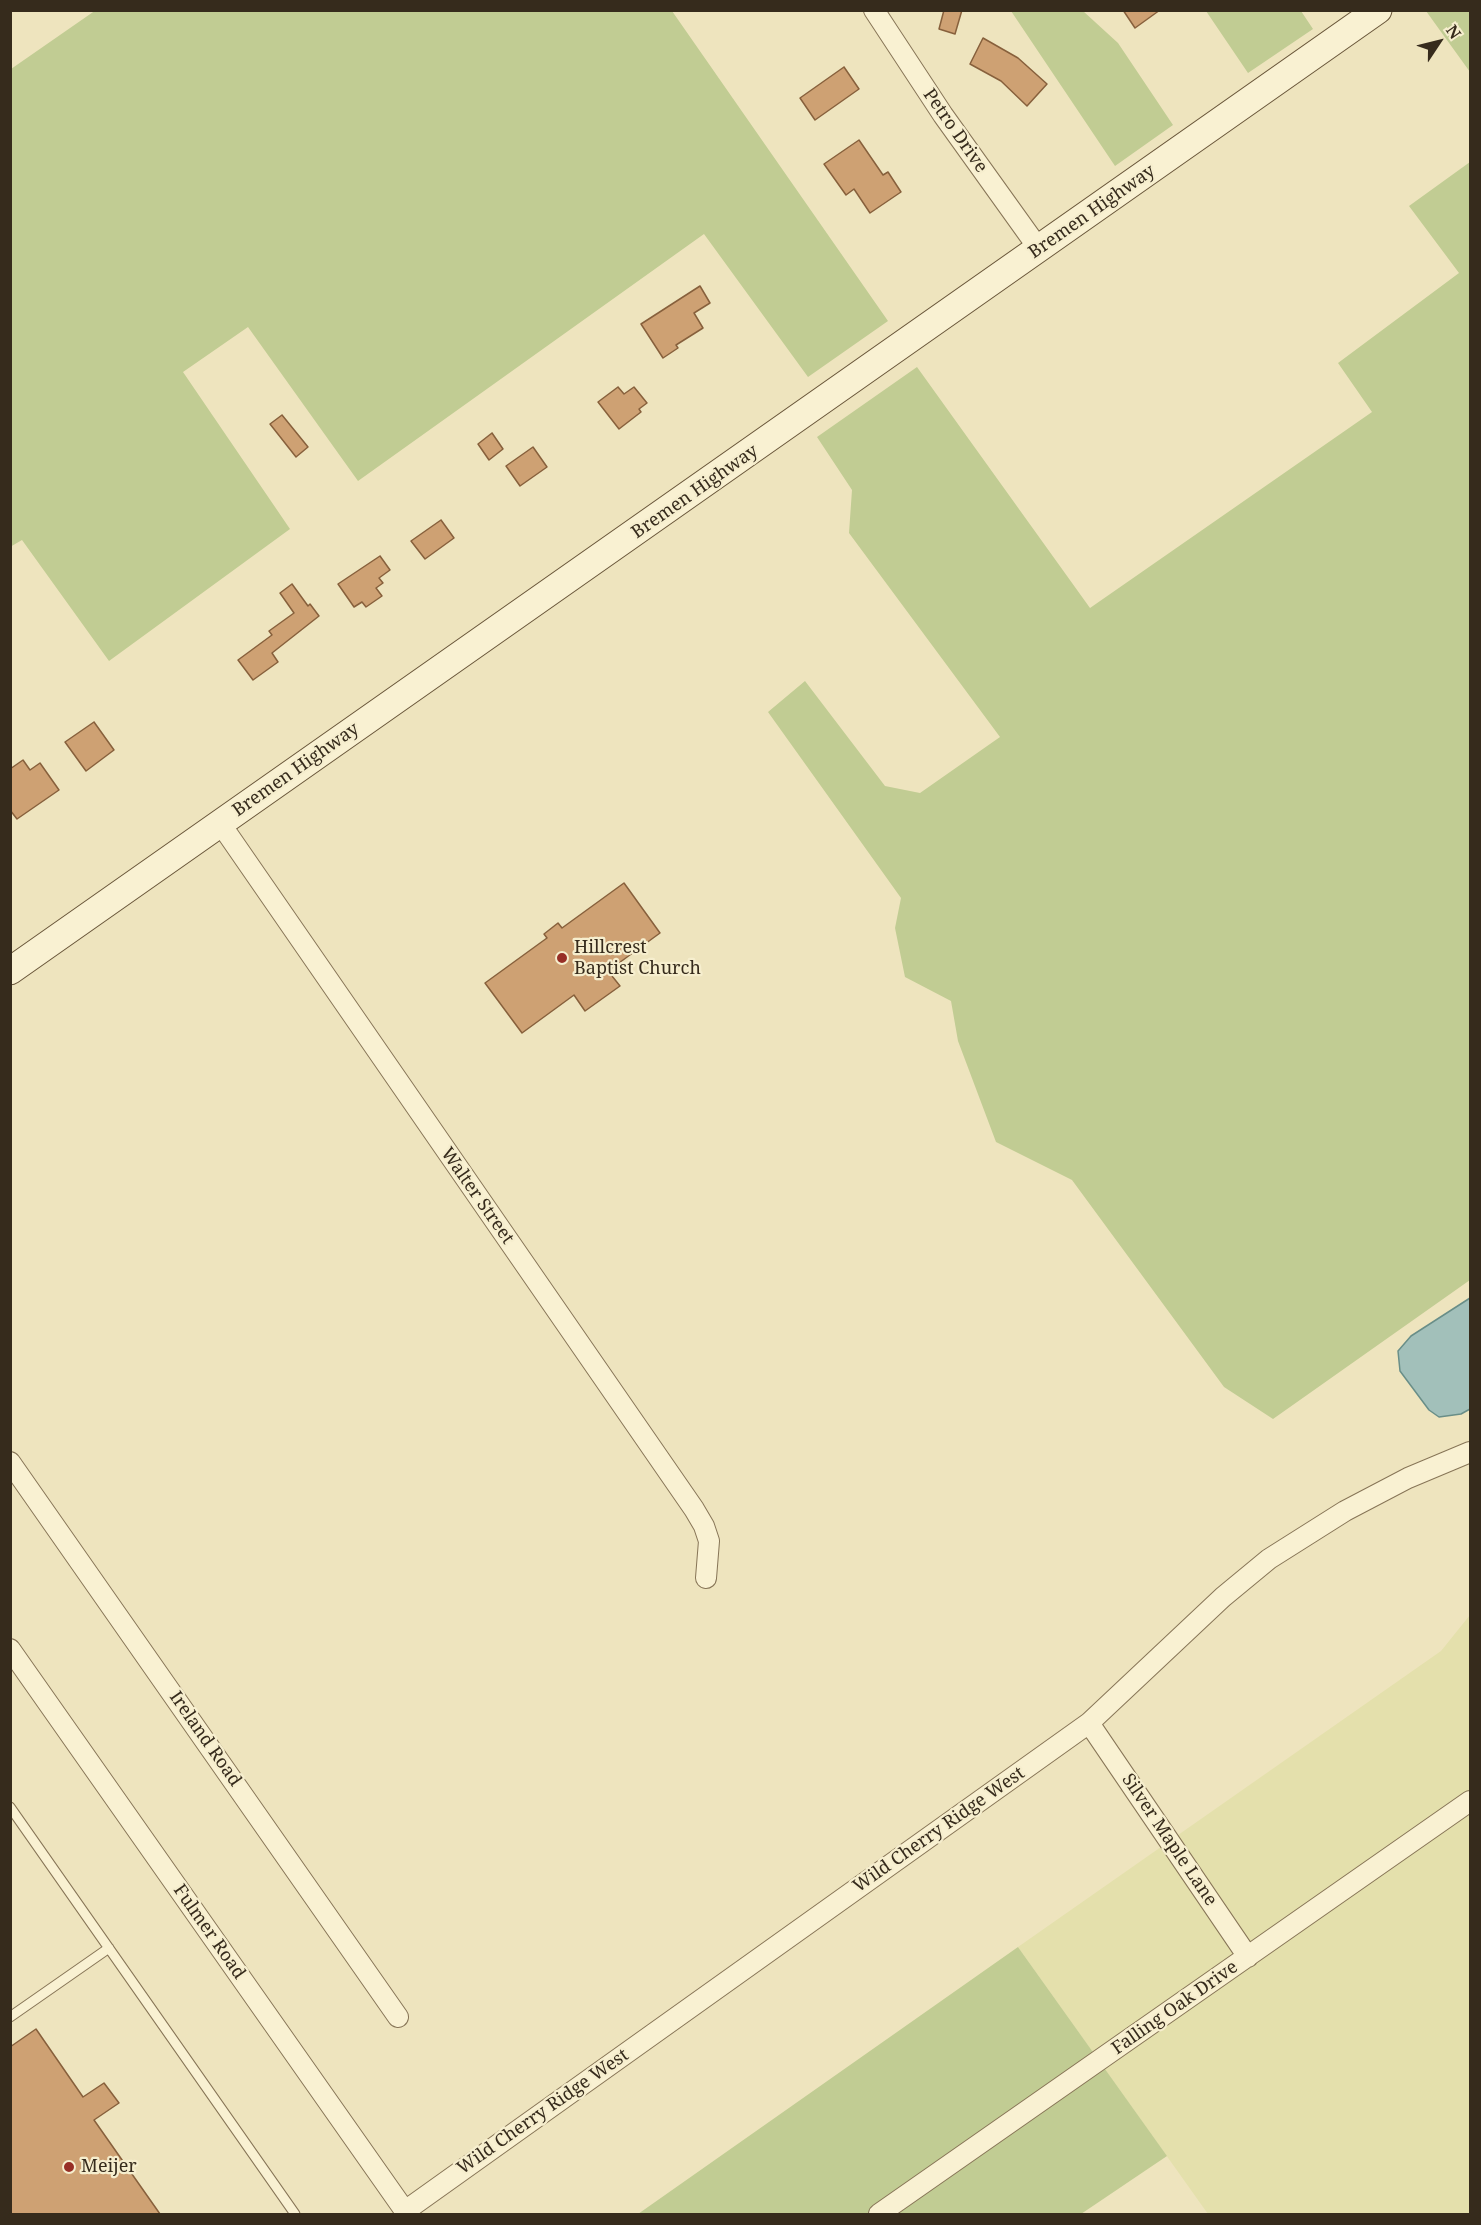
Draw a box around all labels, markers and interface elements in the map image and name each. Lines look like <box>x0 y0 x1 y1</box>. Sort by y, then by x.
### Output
north arrow <box>1409 12 1469 72</box>
text: N <box>1441 20 1466 43</box>
street label: Petro Drive <box>918 85 992 177</box>
street label: Bremen Highway <box>1025 160 1159 264</box>
street label: Bremen Highway <box>628 440 762 544</box>
street label: Bremen Highway <box>229 718 363 822</box>
place label: Hillcrest Baptist Church <box>574 937 701 980</box>
marker: Hillcrest Baptist Church <box>555 951 569 965</box>
street label: Walter Street <box>436 1144 518 1248</box>
street label: Ireland Road <box>164 1687 246 1791</box>
street label: Wild Cherry Ridge West <box>849 1763 1029 1897</box>
street label: Silver Maple Lane <box>1117 1770 1221 1910</box>
street label: Fulmer Road <box>168 1880 250 1984</box>
street label: Falling Oak Drive <box>1108 1956 1242 2060</box>
street label: Wild Cherry Ridge West <box>453 2045 633 2179</box>
place label: Meijer <box>81 2156 137 2178</box>
marker: Meijer <box>62 2160 76 2174</box>

